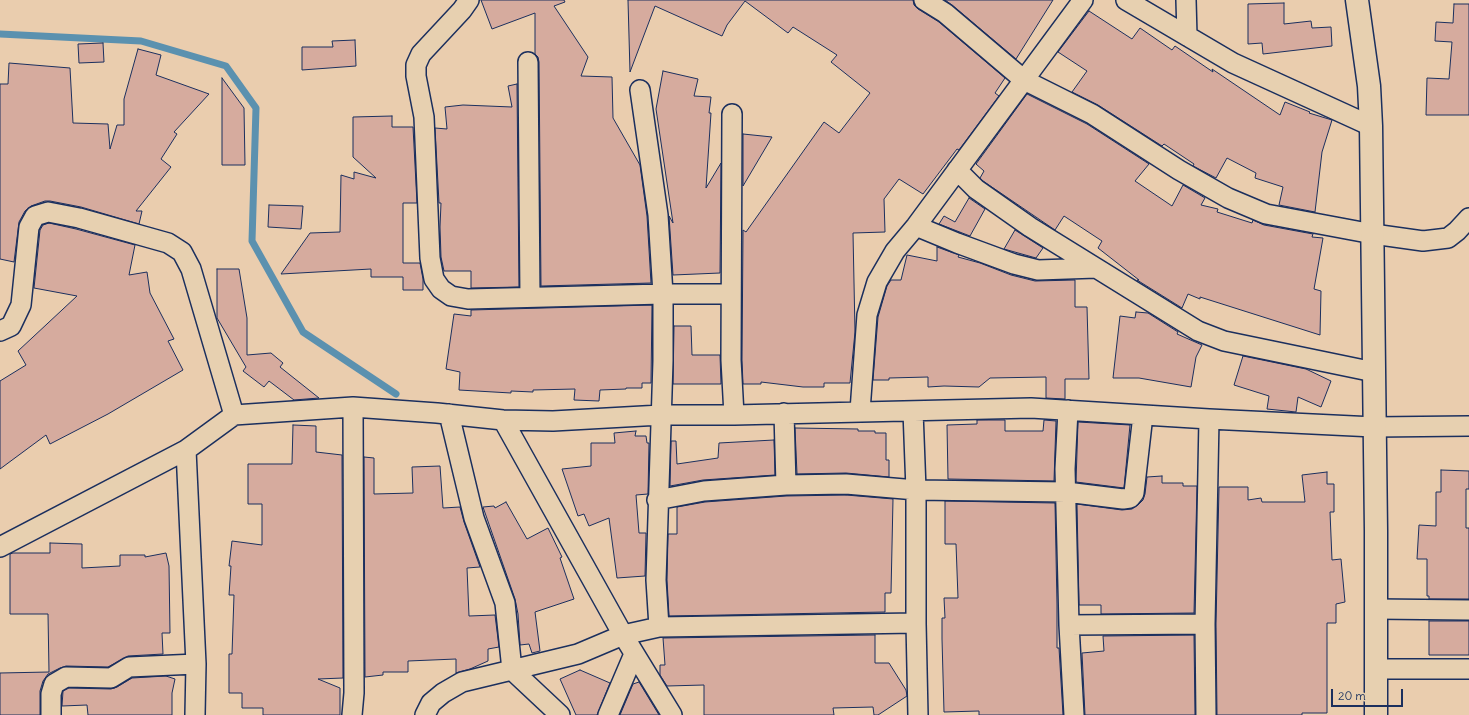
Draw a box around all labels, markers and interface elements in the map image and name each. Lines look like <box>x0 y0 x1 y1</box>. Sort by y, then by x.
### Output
scale bar <box>1333 681 1405 707</box>
text: 20 m <box>1338 688 1366 703</box>

